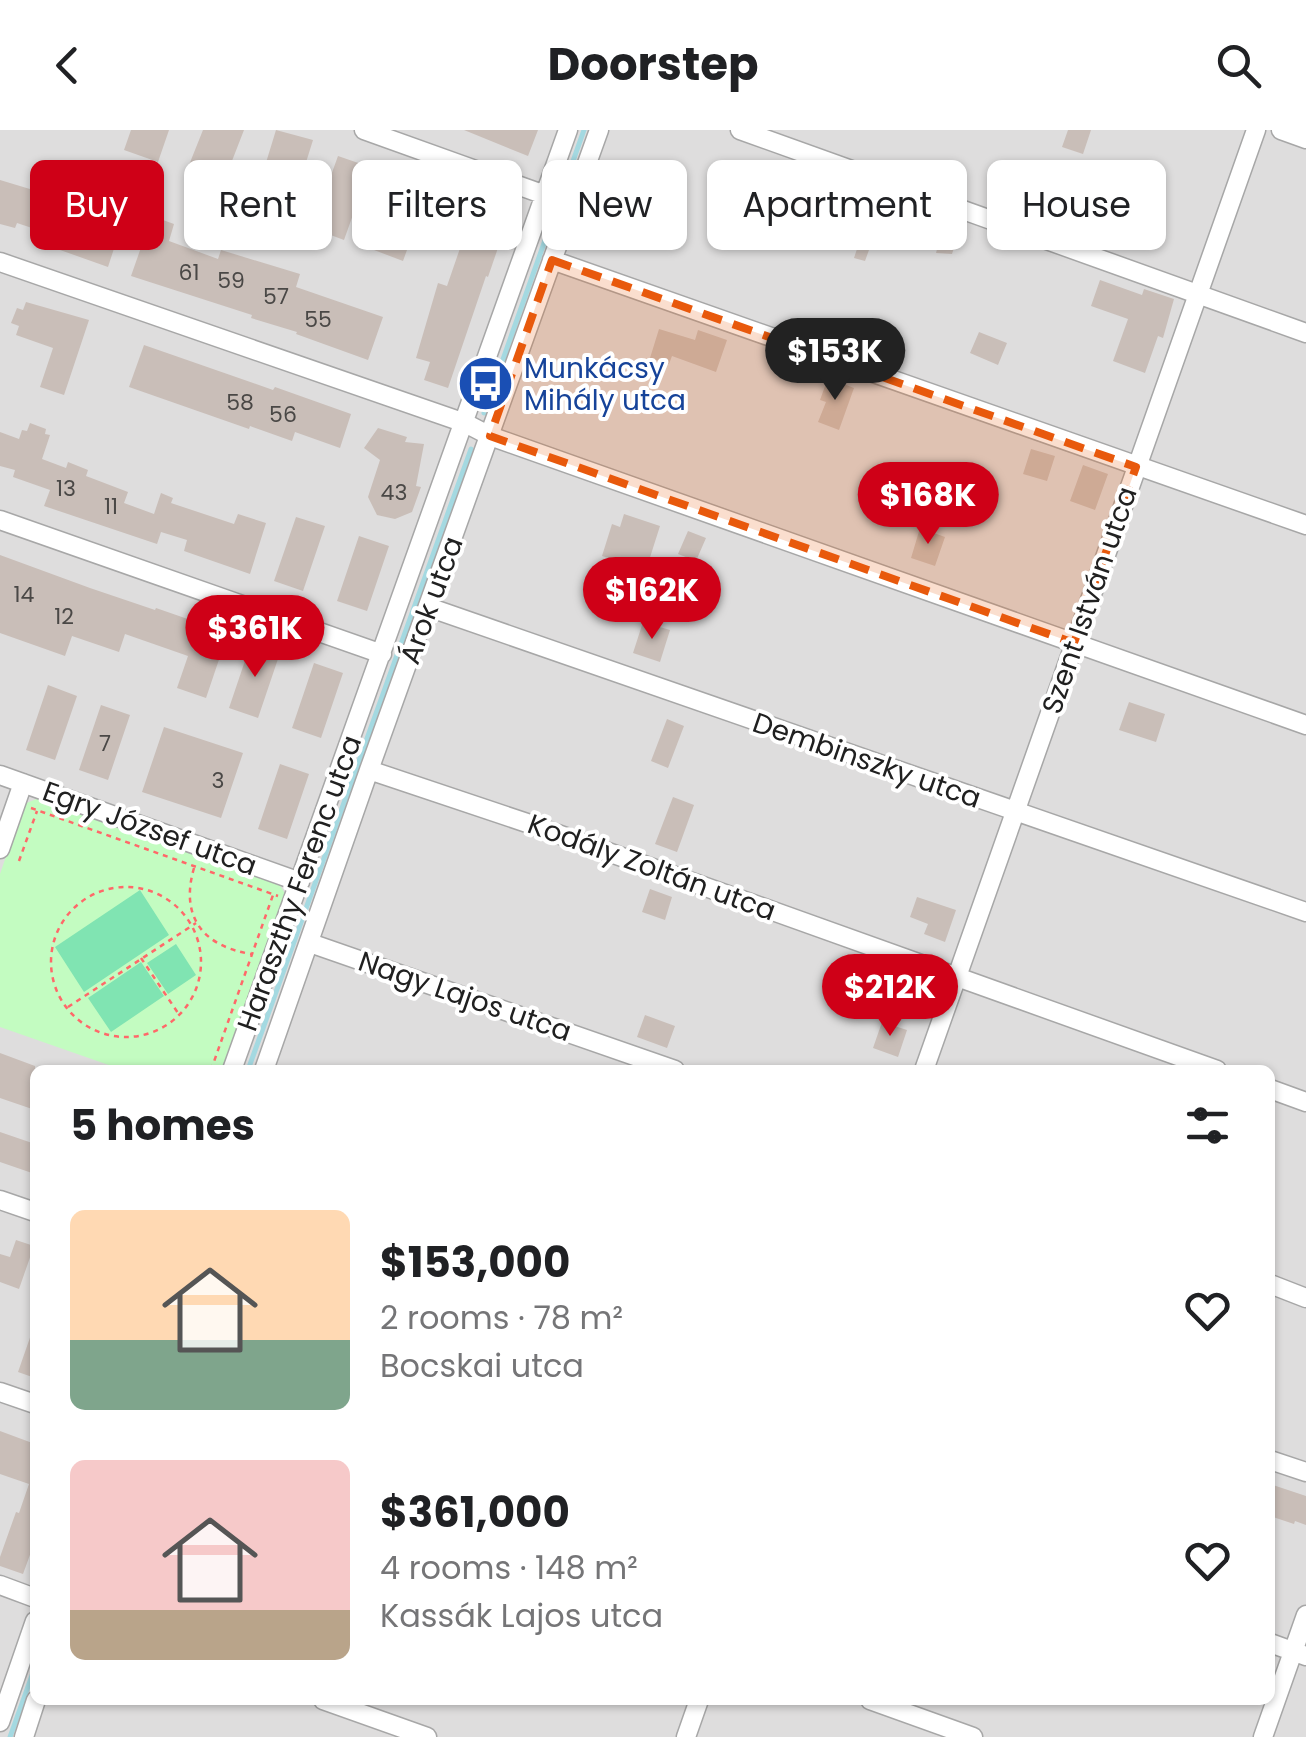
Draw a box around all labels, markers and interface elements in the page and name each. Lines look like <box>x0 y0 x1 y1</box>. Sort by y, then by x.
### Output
text: Doorstep <box>548 33 758 96</box>
icon: back <box>40 38 95 93</box>
icon: search <box>1211 38 1266 93</box>
chip: Buy <box>30 160 164 250</box>
chip: Rent <box>184 160 332 250</box>
chip: Filters <box>352 160 522 250</box>
chip: New <box>542 160 687 250</box>
chip: Apartment <box>707 160 967 250</box>
chip: House <box>987 160 1166 250</box>
house number: 61 <box>178 257 200 288</box>
house number: 59 <box>217 265 245 296</box>
house number: 57 <box>263 281 289 312</box>
house number: 55 <box>304 304 332 335</box>
pin: $153K <box>765 318 905 403</box>
text: $153K <box>787 328 883 373</box>
place label: Munkácsy Mihály utca <box>524 349 686 420</box>
bus stop icon: Munkácsy Mihály utca <box>455 354 515 414</box>
house number: 58 <box>226 387 254 418</box>
house number: 56 <box>269 399 297 430</box>
pin: $168K <box>858 462 998 547</box>
text: $168K <box>880 472 976 517</box>
house number: 13 <box>56 473 76 504</box>
house number: 43 <box>381 477 407 508</box>
street label: Szent István utca <box>1032 481 1147 719</box>
house number: 11 <box>104 491 118 522</box>
street label: Árok utca <box>390 531 473 669</box>
pin: $162K <box>582 557 722 642</box>
text: $162K <box>605 567 699 612</box>
house number: 14 <box>14 579 35 610</box>
pin: $361K <box>185 595 325 680</box>
house number: 12 <box>54 601 74 632</box>
text: $361K <box>207 605 303 650</box>
street label: Dembinszky utca <box>748 703 986 818</box>
house number: 7 <box>99 728 111 759</box>
street label: Haraszthy Ferenc utca <box>228 730 371 1036</box>
house number: 3 <box>212 765 224 796</box>
street label: Egry József utca <box>37 772 262 885</box>
street label: Kodály Zoltán utca <box>522 804 781 930</box>
street label: Nagy Lajos utca <box>353 942 577 1051</box>
pin: $212K <box>820 954 960 1039</box>
text: $212K <box>844 964 936 1009</box>
text: 5 homes <box>70 1096 255 1155</box>
icon: filters <box>1180 1098 1235 1153</box>
text: $153,000 <box>380 1233 570 1292</box>
icon: home <box>150 1250 270 1370</box>
icon: heart <box>1180 1283 1235 1338</box>
text: 2 rooms · 78 m² <box>380 1295 623 1340</box>
text: Bocskai utca <box>380 1343 584 1388</box>
text: $361,000 <box>380 1483 570 1542</box>
icon: home <box>150 1500 270 1620</box>
icon: heart <box>1180 1533 1235 1588</box>
text: 4 rooms · 148 m² <box>380 1545 638 1590</box>
text: Kassák Lajos utca <box>380 1593 663 1638</box>

